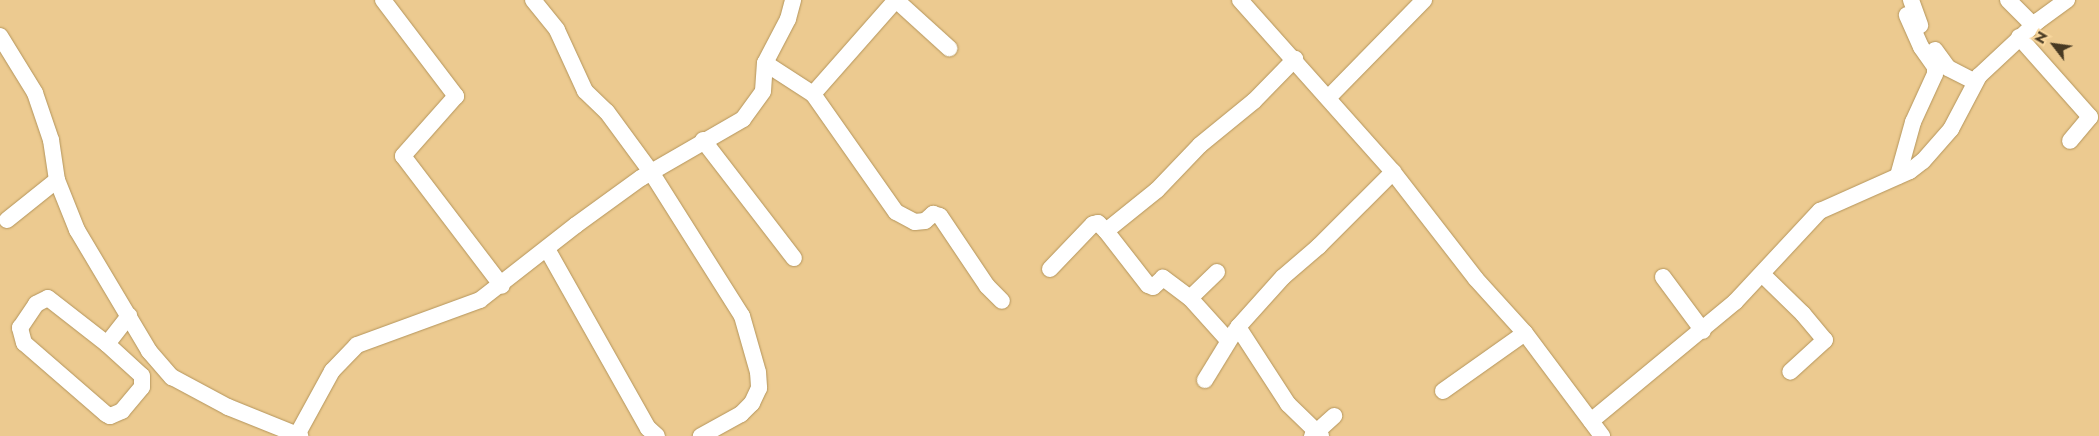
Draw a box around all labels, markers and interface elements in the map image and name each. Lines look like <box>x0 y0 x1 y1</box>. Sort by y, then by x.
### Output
north arrow <box>2029 20 2079 70</box>
text: N <box>2030 28 2052 47</box>

